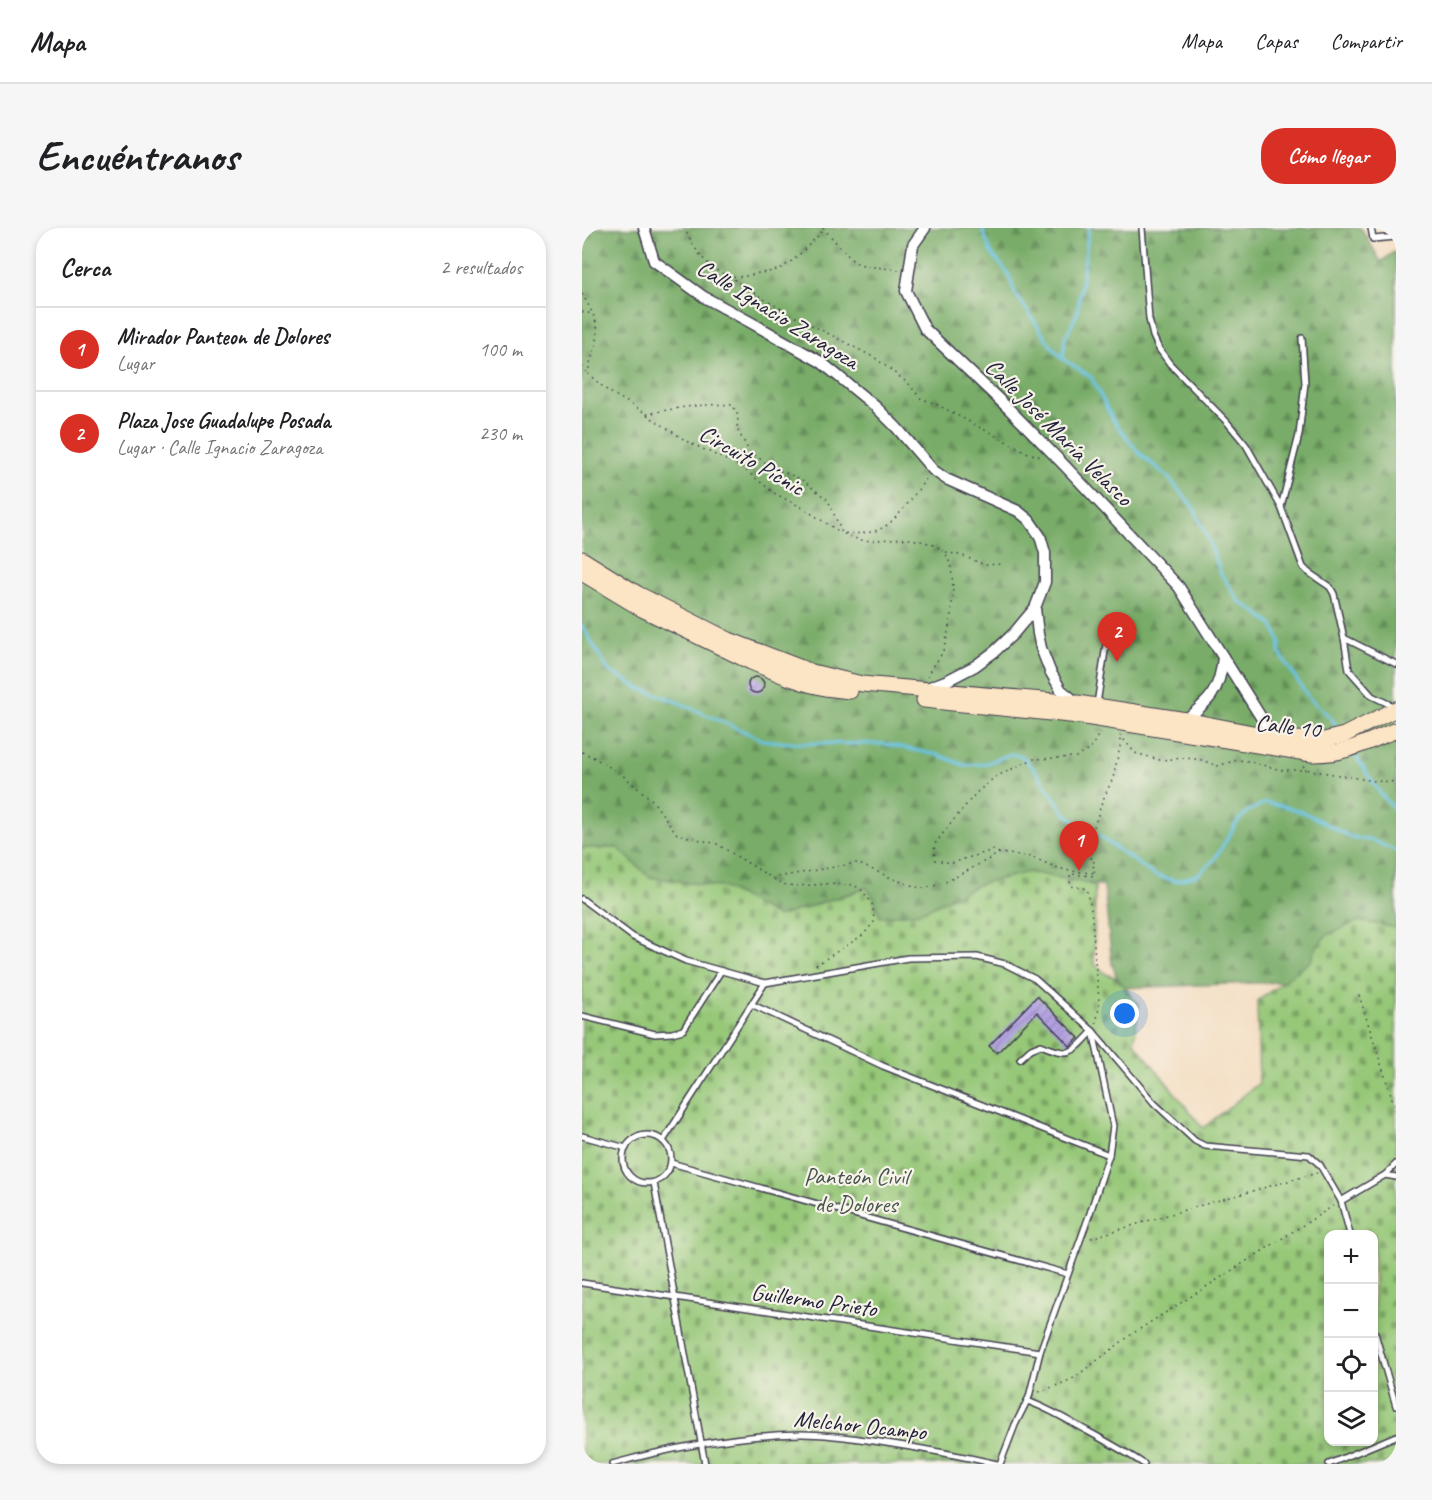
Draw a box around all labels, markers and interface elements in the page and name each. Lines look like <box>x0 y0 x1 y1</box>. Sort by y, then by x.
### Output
text: Mapa <box>30 24 85 59</box>
text: Mapa <box>1181 28 1222 54</box>
text: Capas <box>1255 28 1298 54</box>
text: Compartir <box>1331 28 1402 54</box>
button: Cómo llegar <box>1261 128 1396 184</box>
text: Encuéntranos <box>36 130 238 183</box>
text: Cerca <box>60 251 110 284</box>
street label: Calle Ignacio Zaragoza <box>691 252 866 377</box>
text: 2 resultados <box>440 255 522 280</box>
text: Mirador Panteon de Dolores <box>117 323 329 351</box>
text: 1 <box>75 337 84 362</box>
text: 100 m <box>479 337 522 362</box>
text: Lugar <box>117 351 154 376</box>
street label: Calle José María Velasco <box>979 352 1140 513</box>
text: Plaza Jose Guadalupe Posada <box>117 407 330 435</box>
street label: Circuito Pícnic <box>694 418 811 503</box>
text: 2 <box>75 421 84 446</box>
text: 230 m <box>479 421 522 446</box>
text: Lugar · Calle Ignacio Zaragoza <box>117 435 322 460</box>
pin: 2 <box>1098 612 1136 662</box>
street label: Calle 10 <box>1254 707 1324 745</box>
pin: 1 <box>1060 822 1098 871</box>
your location <box>1110 999 1139 1028</box>
park label: Panteón Civil de Dolores <box>804 1161 912 1219</box>
map controls <box>1324 1230 1378 1446</box>
button: + <box>1324 1230 1378 1284</box>
street label: Guillermo Prieto <box>749 1276 880 1324</box>
button: − <box>1324 1284 1378 1338</box>
button: locate <box>1324 1338 1378 1392</box>
button: layers <box>1324 1392 1378 1446</box>
street label: Melchor Ocampo <box>792 1403 929 1447</box>

